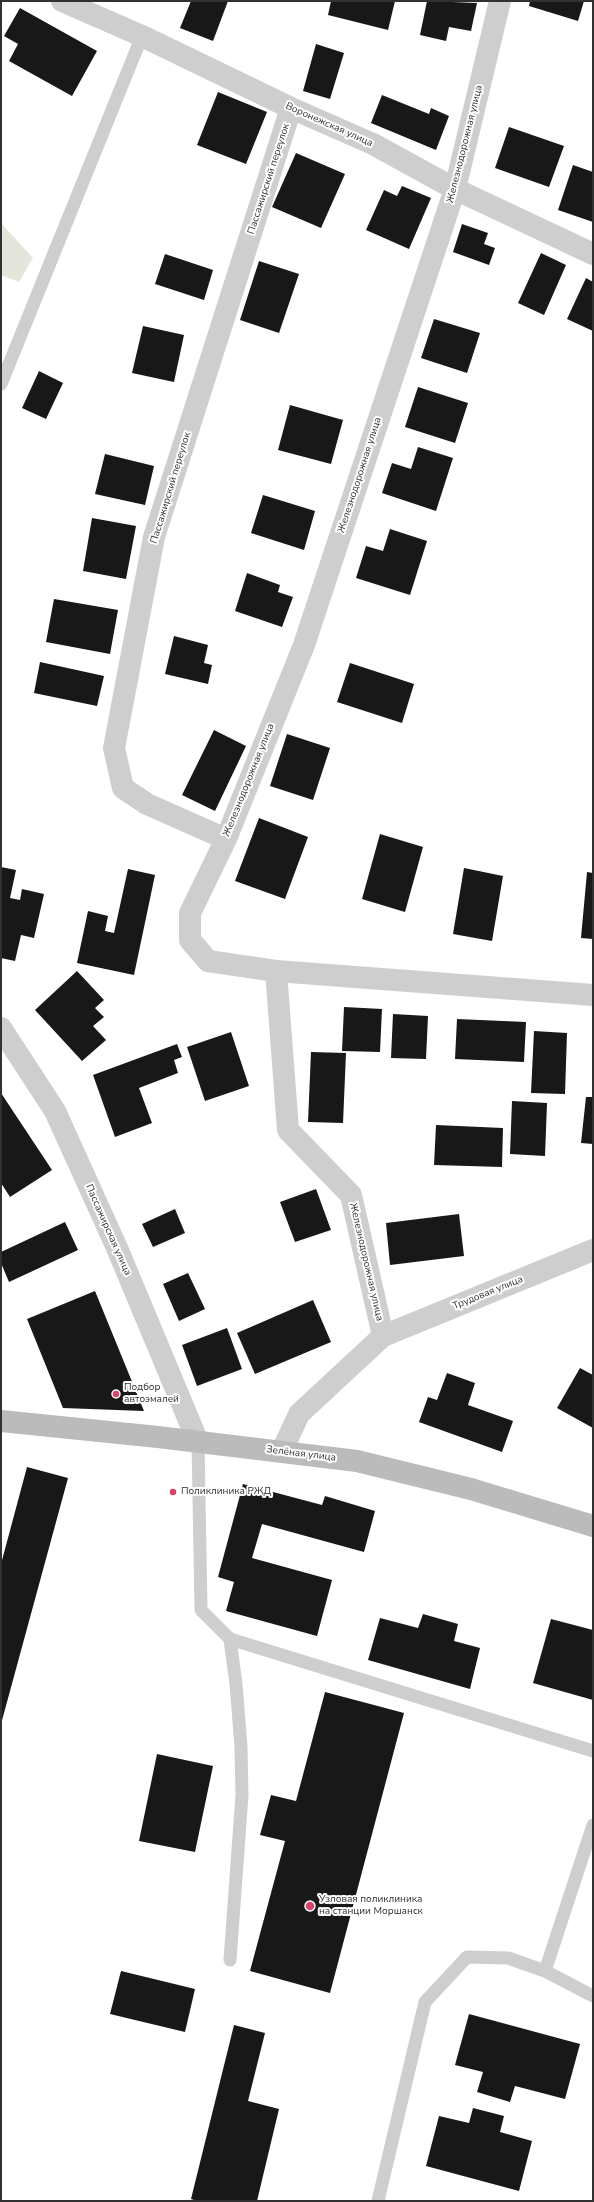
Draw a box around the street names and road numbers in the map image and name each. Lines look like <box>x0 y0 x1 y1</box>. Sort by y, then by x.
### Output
street label: Железнодорожная улица <box>445 84 485 204</box>
street label: Воронежская улица <box>283 100 375 150</box>
street label: Пассажирский переулок <box>245 122 293 236</box>
street label: Железнодорожная улица <box>336 416 384 534</box>
street label: Пассажирский переулок <box>148 431 194 545</box>
street label: Железнодорожная улица <box>221 722 277 838</box>
street label: Пассажирская улица <box>82 1182 134 1278</box>
street label: Железнодорожная улица <box>347 1202 385 1322</box>
street label: Трудовая улица <box>451 1273 525 1313</box>
street label: Зелёная улица <box>265 1444 337 1464</box>

